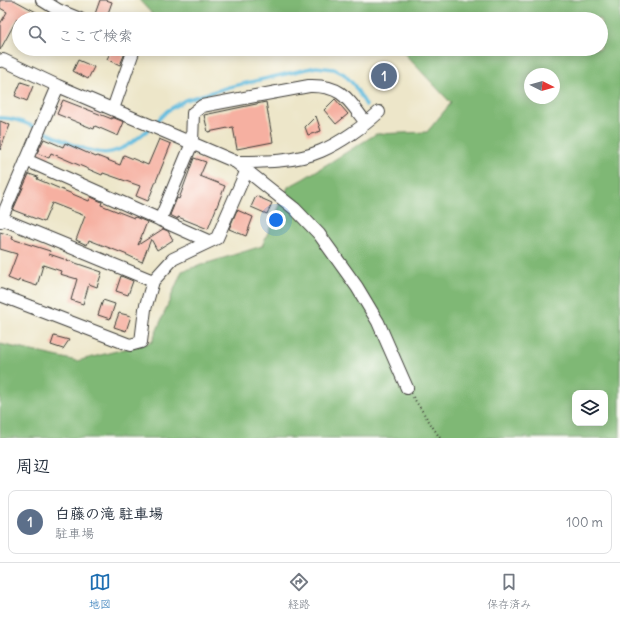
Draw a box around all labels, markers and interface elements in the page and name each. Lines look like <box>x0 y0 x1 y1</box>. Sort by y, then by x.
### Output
search box <box>12 12 608 56</box>
icon: search <box>26 23 48 45</box>
text: ここで検索 <box>58 26 133 45</box>
pin: 1 <box>371 61 397 91</box>
north arrow <box>524 68 560 104</box>
your location <box>266 210 286 230</box>
map controls <box>572 390 608 426</box>
button: layers <box>572 390 608 426</box>
text: 周辺 <box>16 455 50 477</box>
text: 白藤の滝 駐車場 <box>55 504 164 523</box>
text: 1 <box>27 514 33 531</box>
text: 100 m <box>566 514 603 531</box>
text: 駐車場 <box>55 525 94 542</box>
tab: 地図 <box>89 571 111 611</box>
tab: 経路 <box>288 571 310 611</box>
tab: 保存済み <box>487 571 531 611</box>

